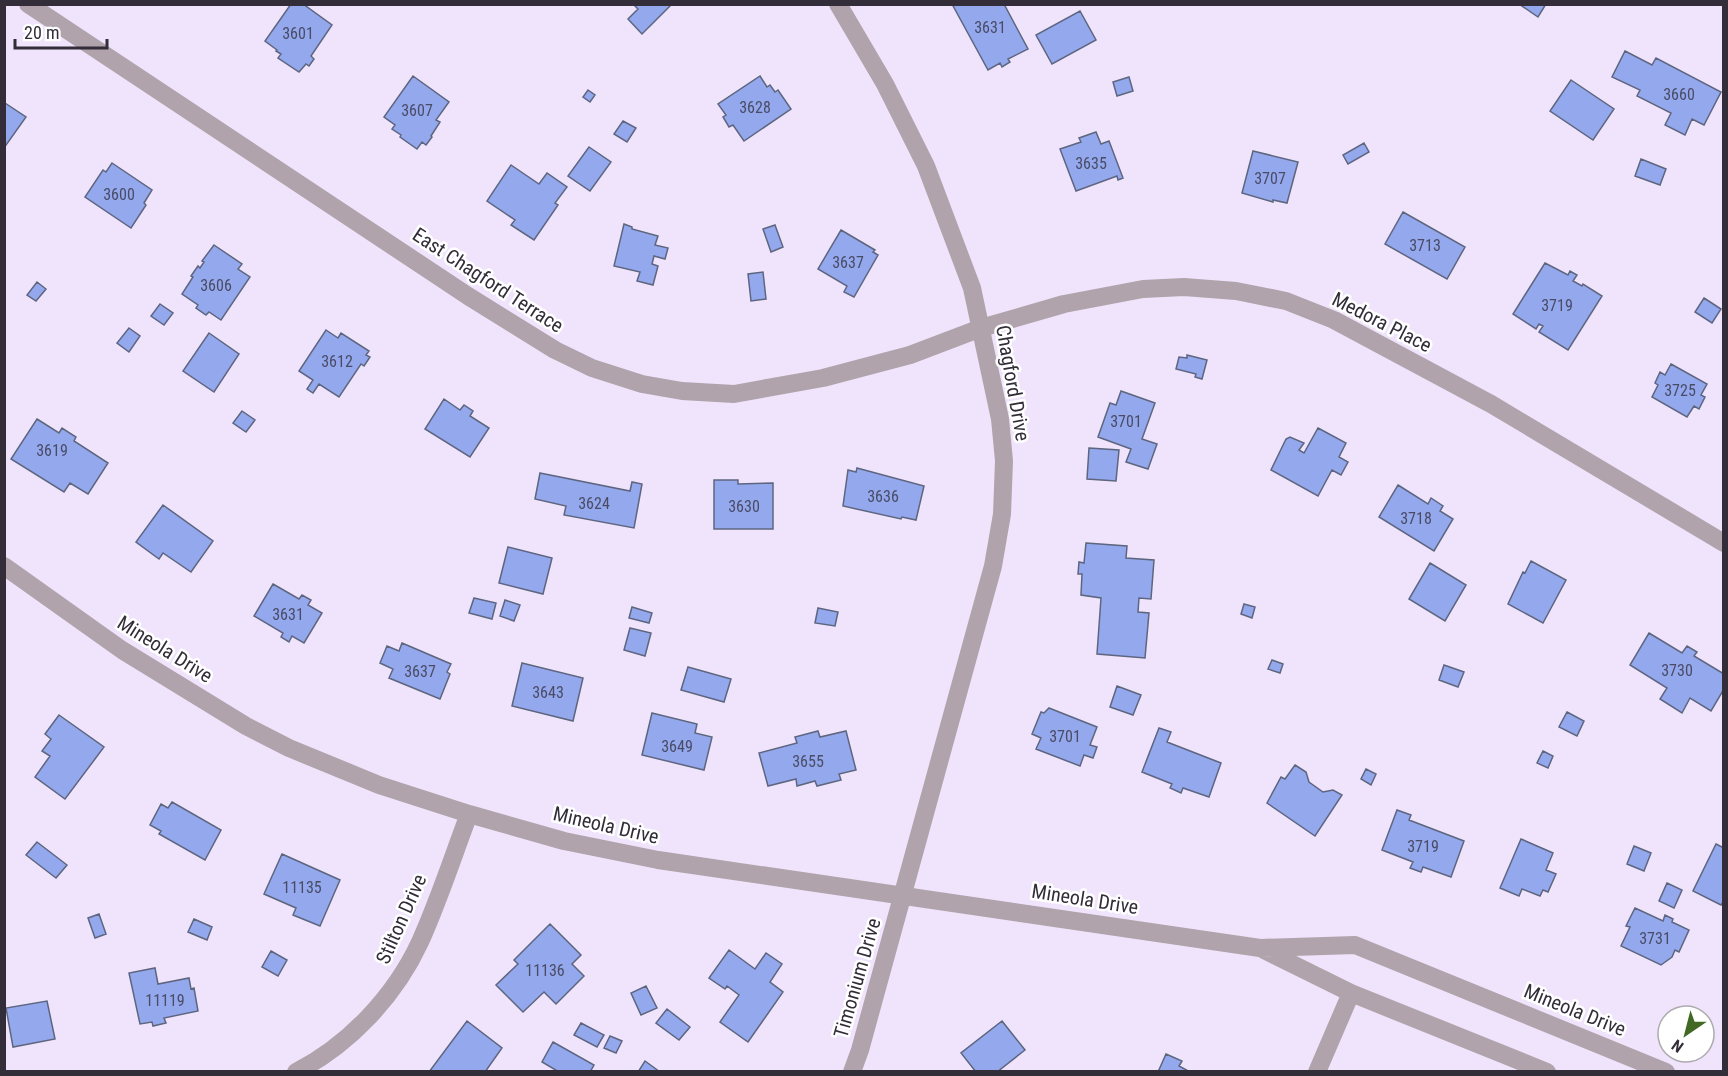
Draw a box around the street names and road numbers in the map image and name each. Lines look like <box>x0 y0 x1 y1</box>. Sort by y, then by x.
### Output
street label: East Chagford Terrace <box>408 222 568 338</box>
street label: Medora Place <box>1328 287 1436 357</box>
street label: Chagford Drive <box>991 323 1035 443</box>
street label: Mineola Drive <box>113 610 217 688</box>
street label: Mineola Drive <box>551 801 661 849</box>
street label: Stilton Drive <box>371 871 431 967</box>
street label: Mineola Drive <box>1030 879 1140 919</box>
street label: Timonium Drive <box>828 915 886 1041</box>
street label: Mineola Drive <box>1521 979 1629 1041</box>

